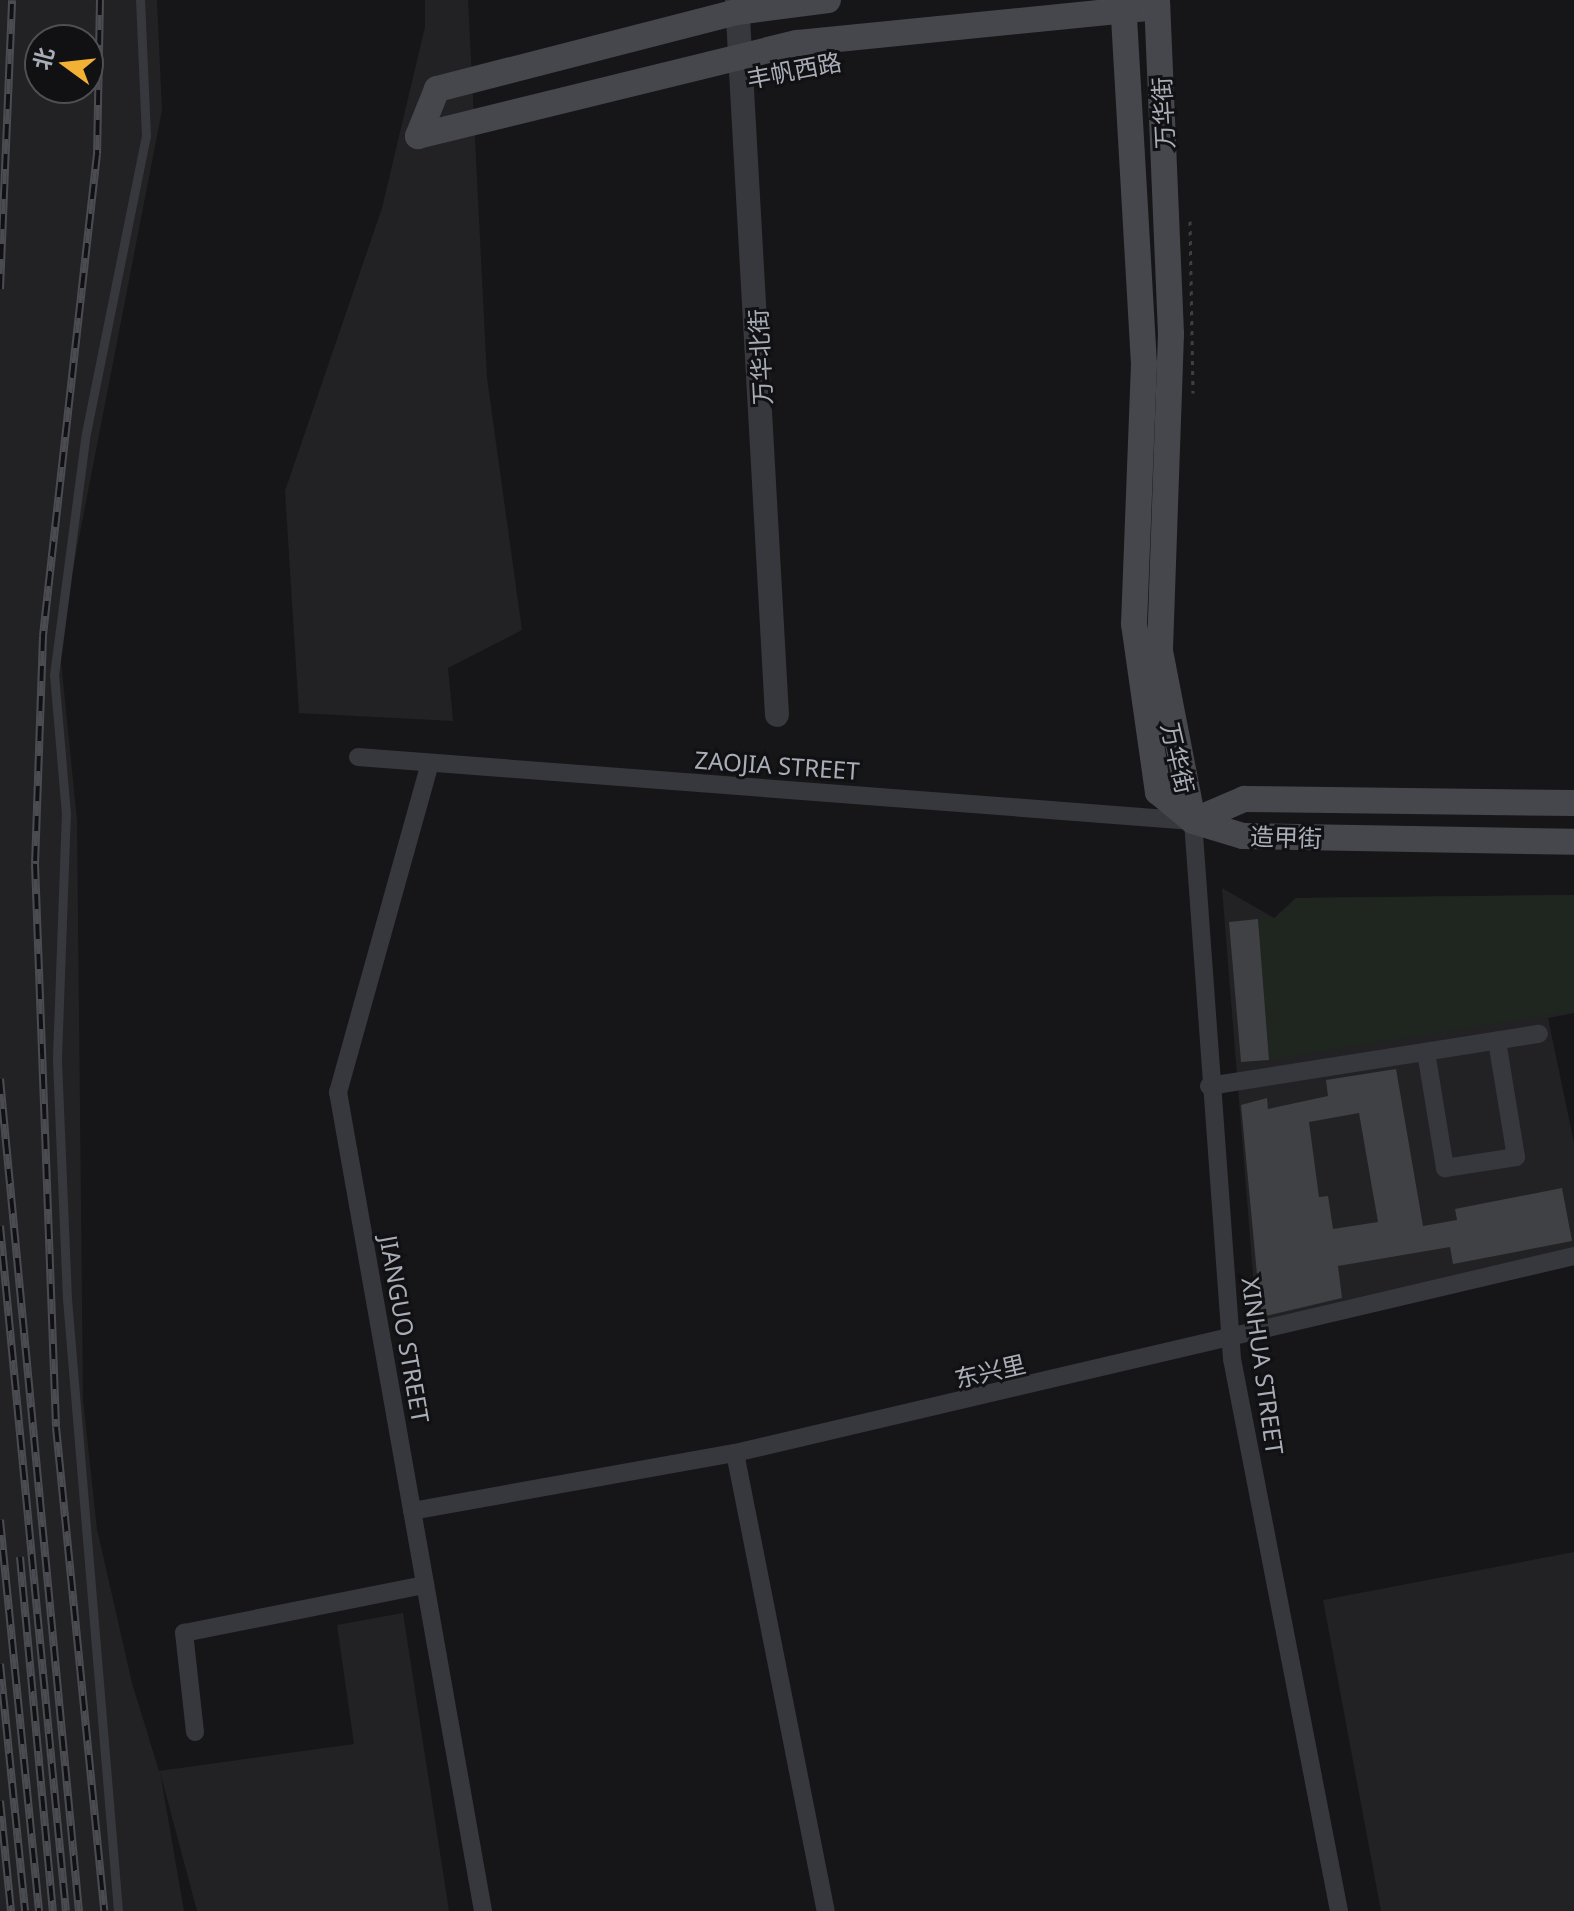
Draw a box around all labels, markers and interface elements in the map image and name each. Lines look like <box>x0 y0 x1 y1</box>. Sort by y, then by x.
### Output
north arrow <box>24 24 104 104</box>
text: 北 <box>25 44 60 73</box>
street label: 丰帆西路 <box>744 47 844 93</box>
street label: 万华街 <box>1147 76 1179 150</box>
street label: 万华北街 <box>743 308 777 406</box>
street label: 万华街 <box>1156 720 1200 796</box>
street label: ZAOJIA STREET <box>694 745 860 785</box>
street label: 造甲街 <box>1250 821 1322 853</box>
street label: JIANGUO STREET <box>374 1233 436 1425</box>
street label: XINHUA STREET <box>1236 1276 1290 1456</box>
street label: 东兴里 <box>952 1349 1028 1393</box>

